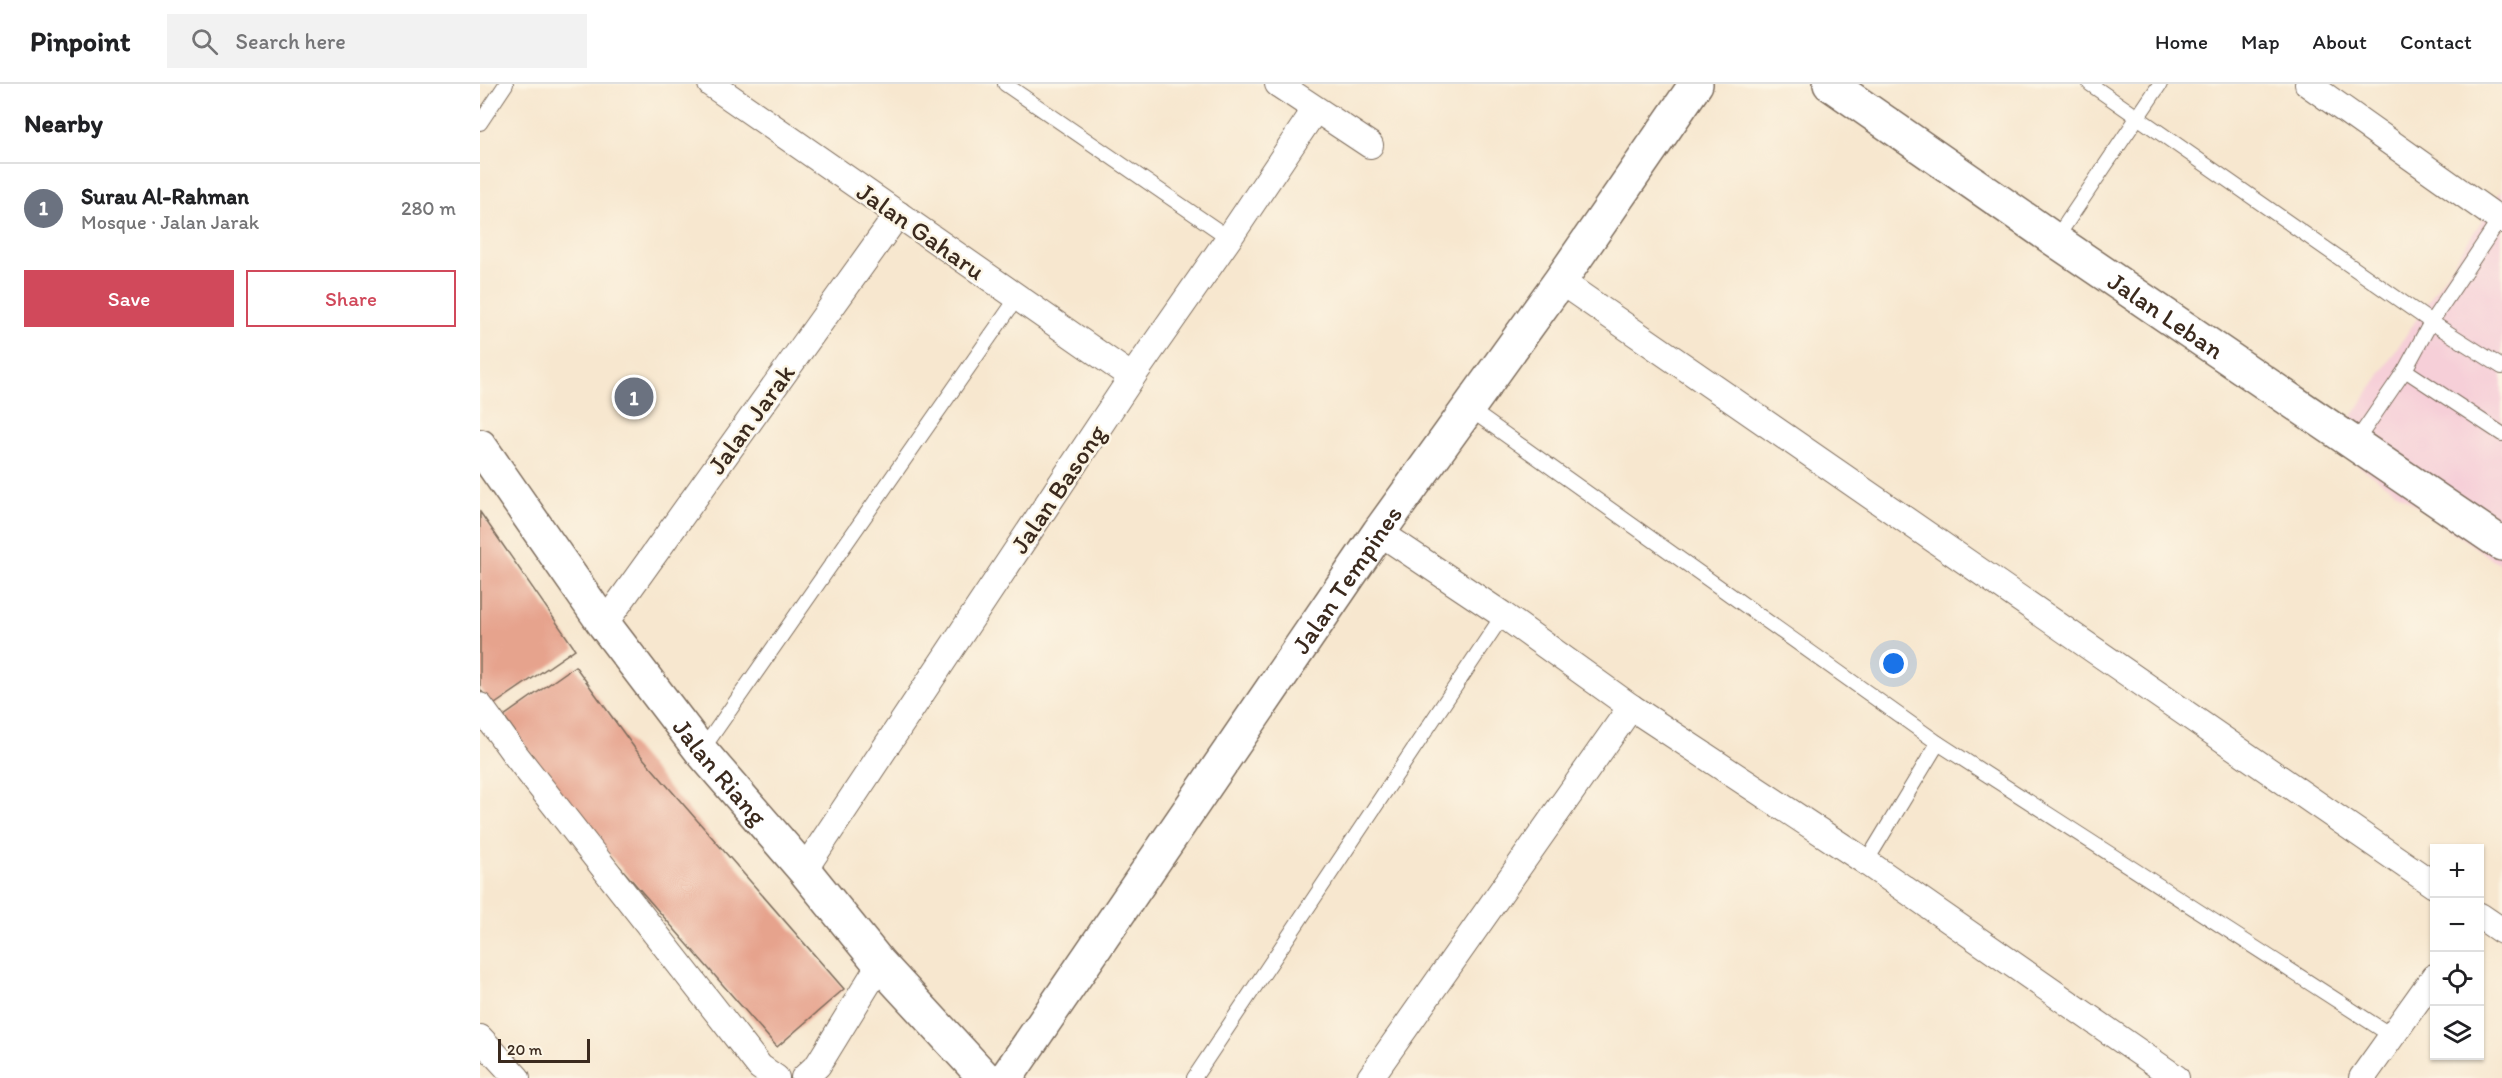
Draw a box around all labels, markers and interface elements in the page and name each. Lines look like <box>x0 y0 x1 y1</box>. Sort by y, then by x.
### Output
search box <box>167 14 587 68</box>
text: Pinpoint <box>30 24 131 58</box>
icon: search <box>188 25 221 58</box>
text: Search here <box>236 28 346 55</box>
text: Home <box>2155 29 2208 54</box>
text: Map <box>2241 29 2280 54</box>
text: About <box>2313 29 2367 54</box>
text: Contact <box>2400 29 2472 54</box>
text: Nearby <box>24 107 103 139</box>
street label: Jalan Gaharu <box>851 175 991 287</box>
text: Surau Al-Rahman <box>81 183 249 210</box>
text: 1 <box>39 196 48 220</box>
text: 280 m <box>401 196 456 220</box>
text: Mosque · Jalan Jarak <box>81 210 259 234</box>
street label: Jalan Leban <box>2102 265 2230 366</box>
button: Save <box>24 270 234 327</box>
button: Share <box>246 270 456 327</box>
street label: Jalan Jarak <box>700 357 802 480</box>
pin: 1 <box>614 374 654 420</box>
street label: Jalan Basong <box>1003 418 1113 559</box>
street label: Jalan Tempines <box>1285 499 1409 660</box>
your location <box>1879 649 1908 678</box>
street label: Jalan Riang <box>666 712 775 832</box>
map controls <box>2430 844 2484 1060</box>
button: + <box>2430 844 2484 898</box>
button: − <box>2430 898 2484 952</box>
button: locate <box>2430 952 2484 1006</box>
button: layers <box>2430 1006 2484 1060</box>
scale bar <box>498 1036 590 1064</box>
text: 20 m <box>507 1040 542 1059</box>

